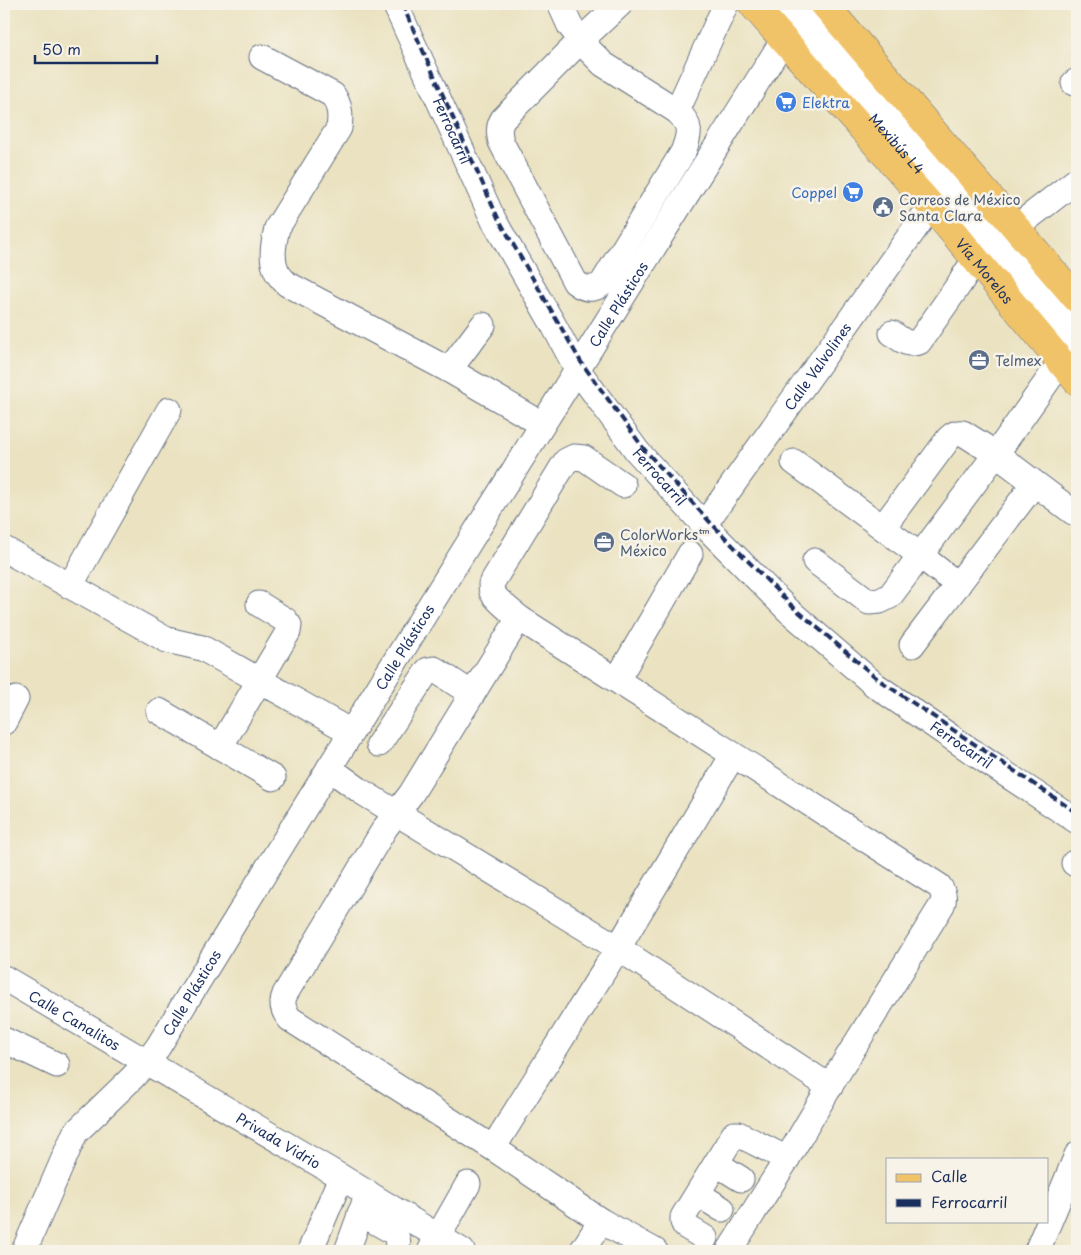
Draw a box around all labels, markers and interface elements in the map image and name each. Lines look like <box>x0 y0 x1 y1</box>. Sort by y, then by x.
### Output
scale bar <box>35 32 158 64</box>
text: 50 m <box>42 37 81 60</box>
supermarket icon: Elektra <box>774 90 798 114</box>
place label: Elektra <box>802 92 850 113</box>
street label: Ferrocarril <box>428 94 477 167</box>
street label: Mexibús L4 <box>864 108 930 178</box>
supermarket icon: Coppel <box>841 180 865 204</box>
place label: Coppel <box>791 182 837 203</box>
place label: Correos de México Santa Clara <box>899 189 1021 226</box>
public building icon: Correos de México Santa Clara <box>871 195 895 219</box>
street label: Vía Morelos <box>951 233 1019 308</box>
street label: Calle Plásticos <box>583 257 653 351</box>
street label: Calle Valvolines <box>779 318 856 414</box>
office icon: Telmex <box>967 348 991 372</box>
place label: Telmex <box>995 350 1041 371</box>
street label: Ferrocarril <box>628 443 692 510</box>
place label: ColorWorks™ México <box>620 524 710 561</box>
office icon: ColorWorks™ México <box>592 530 616 554</box>
street label: Calle Plásticos <box>370 600 439 694</box>
street label: Ferrocarril <box>926 715 997 773</box>
street label: Calle Plásticos <box>157 946 226 1040</box>
street label: Calle Canalitos <box>25 984 124 1055</box>
street label: Privada Vidrio <box>233 1107 325 1173</box>
legend <box>886 1158 1048 1222</box>
text: Calle <box>931 1164 968 1187</box>
text: Ferrocarril <box>931 1190 1008 1213</box>

